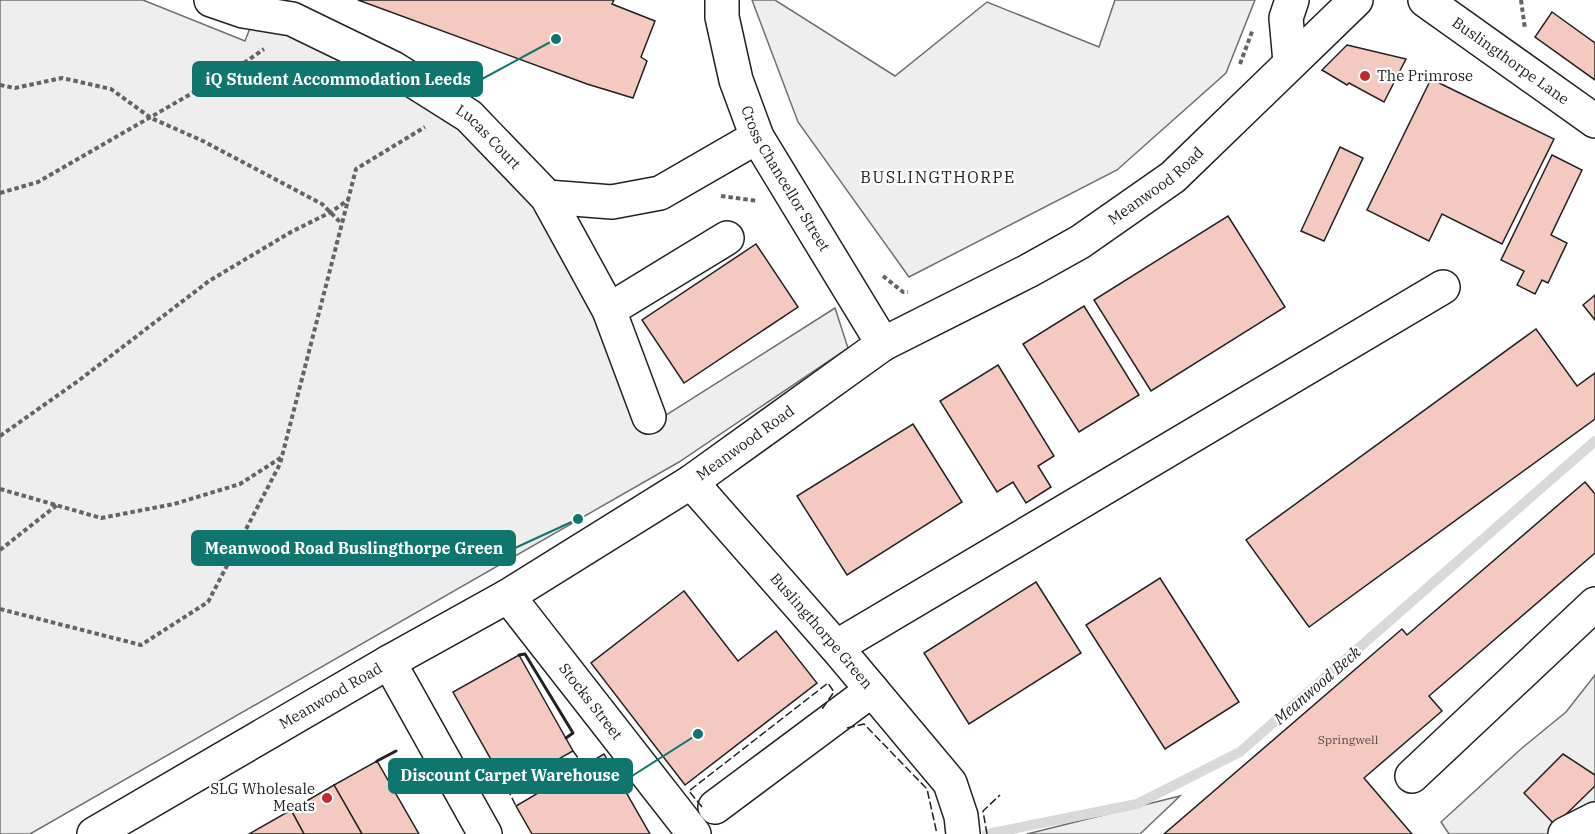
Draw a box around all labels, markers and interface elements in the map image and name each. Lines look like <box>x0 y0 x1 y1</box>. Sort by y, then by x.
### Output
street label: Buslingthorpe Lane <box>1449 12 1573 109</box>
callout: iQ Student Accommodation Leeds <box>193 62 482 96</box>
place label: The Primrose <box>1377 66 1473 85</box>
text: iQ Student Accommodation Leeds <box>205 69 471 89</box>
marker: The Primrose <box>1358 69 1372 83</box>
street label: Lucas Court <box>453 100 525 173</box>
street label: Cross Chancellor Street <box>737 103 834 255</box>
street label: Meanwood Road <box>1104 143 1207 229</box>
district label: BUSLINGTHORPE <box>860 167 1016 187</box>
street label: Meanwood Road <box>692 401 798 484</box>
callout: Meanwood Road Buslingthorpe Green <box>192 531 515 565</box>
text: Meanwood Road Buslingthorpe Green <box>205 538 504 558</box>
street label: Buslingthorpe Green <box>766 569 877 693</box>
water label: Meanwood Beck <box>1269 641 1365 729</box>
street label: Meanwood Road <box>275 658 385 733</box>
street label: Stocks Street <box>555 659 627 743</box>
house number: Springwell <box>1318 732 1379 747</box>
callout: Discount Carpet Warehouse <box>389 759 632 793</box>
text: Discount Carpet Warehouse <box>400 765 620 785</box>
place label: SLG Wholesale Meats <box>210 779 315 815</box>
marker: SLG Wholesale Meats <box>320 791 334 805</box>

